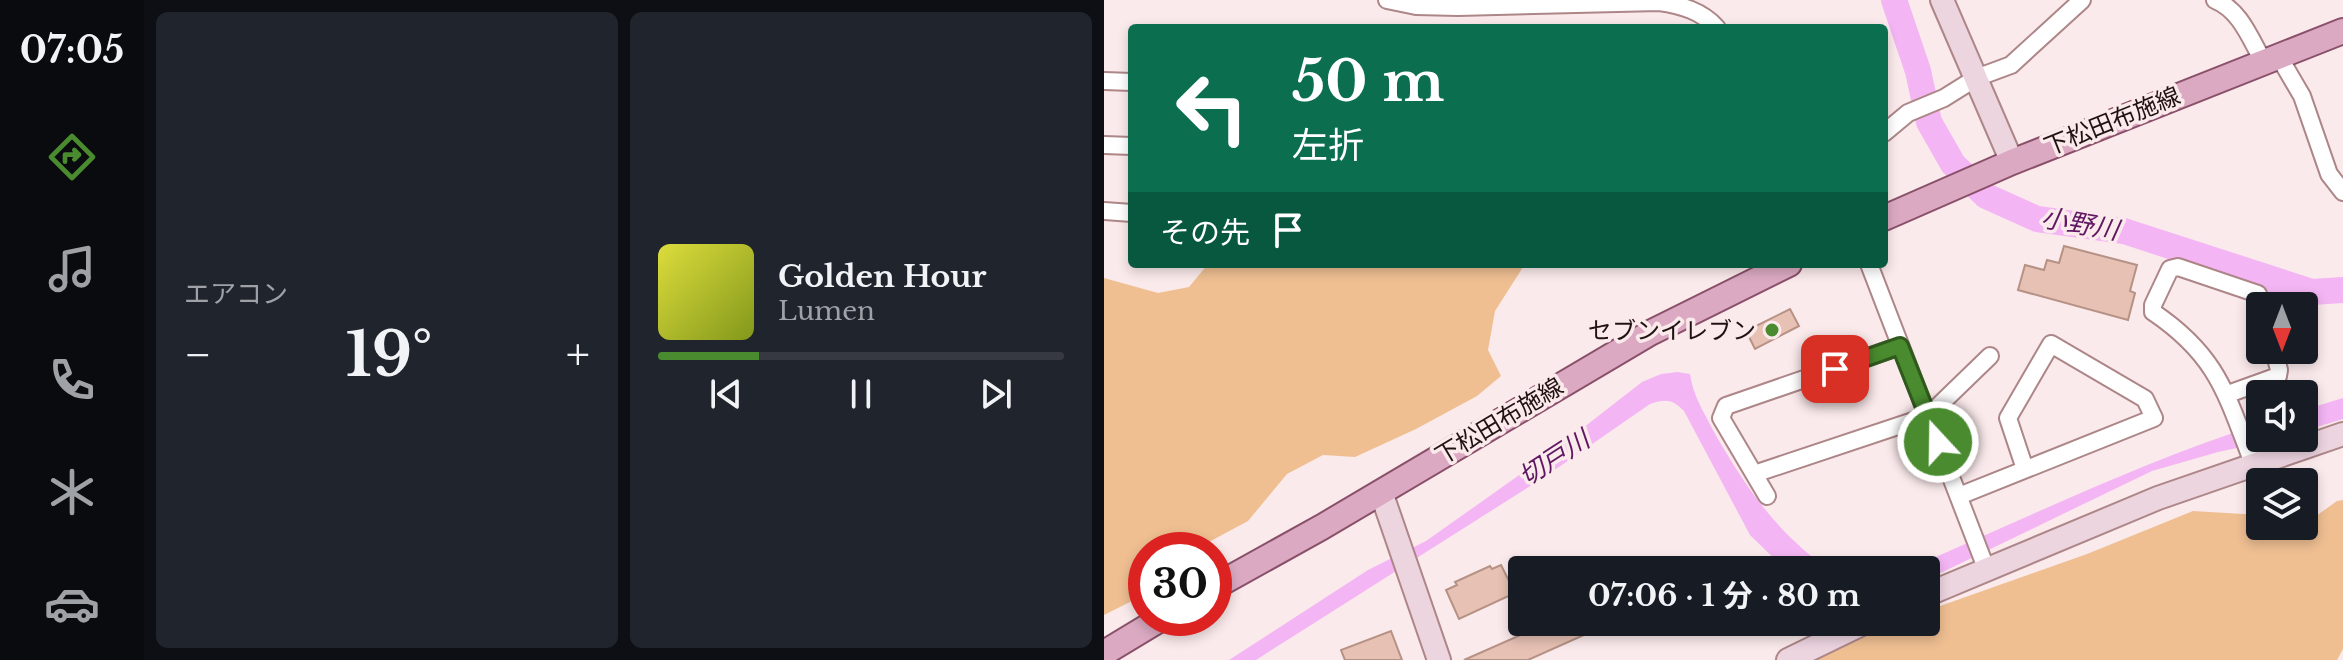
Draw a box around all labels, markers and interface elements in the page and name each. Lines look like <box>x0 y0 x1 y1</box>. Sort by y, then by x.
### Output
text: 07:05 <box>20 28 124 73</box>
text: 50 m <box>1292 47 1444 116</box>
icon: left <box>1160 56 1264 160</box>
street label: 下松田布施線 <box>2040 81 2184 161</box>
text: 左折 <box>1292 123 1364 168</box>
icon: directions <box>44 129 100 185</box>
water label: 小野川 <box>2039 201 2124 247</box>
icon: arrive <box>1266 208 1310 252</box>
text: その先 <box>1160 214 1250 251</box>
icon: music <box>44 241 100 297</box>
text: Golden Hour <box>778 258 987 295</box>
text: エアコン <box>184 278 288 310</box>
north arrow <box>2246 292 2318 364</box>
map controls <box>2246 292 2318 540</box>
text: Lumen <box>778 295 875 327</box>
place label: セブンイレブン <box>1588 316 1756 345</box>
text: 19° <box>346 318 432 392</box>
marker: セブンイレブン <box>1763 321 1781 339</box>
text: − <box>184 327 212 382</box>
text: + <box>566 327 590 382</box>
pin <box>1801 335 1869 403</box>
icon: arrive <box>1813 347 1857 391</box>
icon: phone <box>44 352 100 408</box>
street label: 下松田布施線 <box>1430 371 1568 471</box>
icon: previous <box>704 372 748 416</box>
icon: pause <box>839 372 883 416</box>
icon: next <box>974 372 1018 416</box>
button: sound <box>2246 380 2318 452</box>
position arrow <box>1896 400 1980 484</box>
water label: 切戸川 <box>1513 422 1598 493</box>
icon: climate <box>44 464 100 520</box>
button: layers <box>2246 468 2318 540</box>
speed limit sign: 30 <box>1128 532 1232 636</box>
icon: car <box>44 576 100 632</box>
text: 07:06 · 1 分 · 80 m <box>1588 577 1860 614</box>

